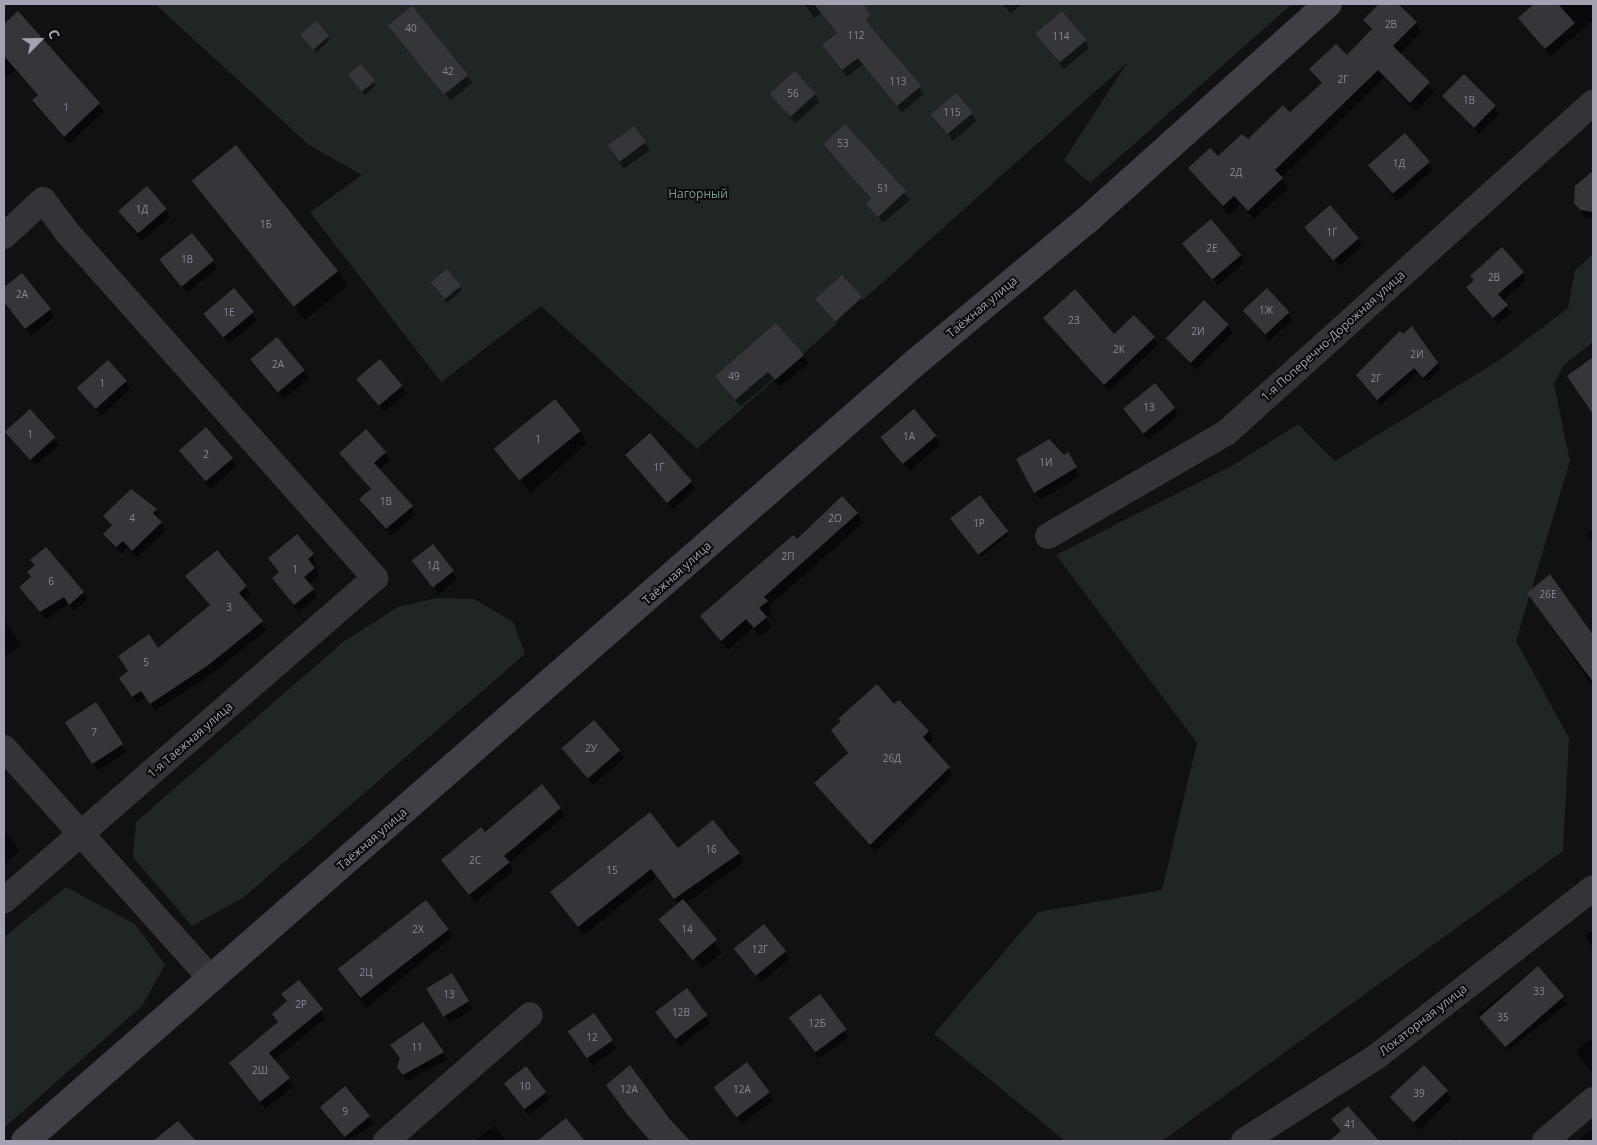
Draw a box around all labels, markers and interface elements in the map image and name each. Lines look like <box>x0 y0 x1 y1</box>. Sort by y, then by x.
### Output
north arrow <box>15 15 65 65</box>
house number: 2В <box>1385 19 1397 31</box>
house number: 40 <box>405 23 417 35</box>
text: С <box>44 26 65 42</box>
house number: 112 <box>847 30 865 42</box>
house number: 114 <box>1052 31 1070 43</box>
house number: 42 <box>442 66 454 78</box>
house number: 2Г <box>1338 74 1348 86</box>
house number: 113 <box>889 76 907 88</box>
house number: 56 <box>787 88 799 100</box>
house number: 1В <box>1463 95 1475 107</box>
house number: 1 <box>63 102 69 114</box>
house number: 115 <box>943 107 961 119</box>
house number: 53 <box>837 138 849 150</box>
house number: 1Д <box>1393 158 1405 170</box>
house number: 2Д <box>1230 167 1242 179</box>
house number: 51 <box>877 183 889 195</box>
park label: Нагорный <box>668 187 728 201</box>
house number: 1Д <box>136 204 148 216</box>
house number: 1Б <box>260 219 272 231</box>
house number: 1Г <box>1327 227 1337 239</box>
house number: 2Е <box>1206 243 1218 255</box>
house number: 1В <box>181 254 193 266</box>
street label: 1-я Поперечно-Дорожная улица <box>1258 268 1408 404</box>
house number: 2В <box>1488 272 1500 284</box>
street label: Таёжная улица <box>944 273 1020 341</box>
house number: 2А <box>16 289 28 301</box>
house number: 1Ж <box>1259 305 1273 317</box>
house number: 1Е <box>223 307 235 319</box>
house number: 2З <box>1068 315 1080 327</box>
house number: 2И <box>1191 326 1205 338</box>
house number: 2К <box>1113 344 1125 356</box>
house number: 2И <box>1410 349 1424 361</box>
house number: 2А <box>272 359 284 371</box>
house number: 49 <box>728 371 740 383</box>
house number: 2Г <box>1371 373 1381 385</box>
house number: 1 <box>99 378 105 390</box>
house number: 1З <box>1143 402 1155 414</box>
house number: 1 <box>27 429 33 441</box>
house number: 1А <box>903 431 915 443</box>
house number: 1 <box>535 434 541 446</box>
house number: 2 <box>203 449 209 461</box>
house number: 1И <box>1039 457 1053 469</box>
house number: 1Г <box>654 462 664 474</box>
house number: 1В <box>380 496 392 508</box>
house number: 4 <box>129 513 135 525</box>
house number: 2О <box>828 513 842 525</box>
house number: 1Р <box>973 518 985 530</box>
street label: Таёжная улица <box>640 538 714 608</box>
house number: 2П <box>782 551 794 563</box>
house number: 1Д <box>427 560 439 572</box>
house number: 1 <box>292 564 298 576</box>
house number: 6 <box>48 576 54 588</box>
house number: 26Е <box>1540 589 1556 601</box>
house number: 3 <box>226 602 232 614</box>
house number: 5 <box>143 657 149 669</box>
street label: 1-я Таежная улица <box>145 699 235 781</box>
house number: 7 <box>91 727 97 739</box>
house number: 2У <box>585 743 597 755</box>
house number: 26Д <box>883 753 901 765</box>
street label: Таёжная улица <box>334 805 410 873</box>
house number: 16 <box>705 844 717 856</box>
house number: 2С <box>469 855 481 867</box>
house number: 15 <box>606 865 618 877</box>
house number: 2Х <box>412 924 424 936</box>
house number: 14 <box>681 924 693 936</box>
house number: 12Г <box>752 944 768 956</box>
house number: 2Ц <box>359 967 373 979</box>
street label: Локаторная улица <box>1376 981 1470 1059</box>
house number: 33 <box>1533 986 1545 998</box>
house number: 13 <box>443 989 455 1001</box>
house number: 2Р <box>295 999 307 1011</box>
house number: 12В <box>672 1007 690 1019</box>
house number: 35 <box>1497 1012 1509 1024</box>
house number: 12Б <box>808 1018 826 1030</box>
house number: 12 <box>586 1032 598 1044</box>
house number: 11 <box>411 1042 423 1054</box>
house number: 2Ш <box>252 1065 268 1077</box>
house number: 10 <box>519 1081 531 1093</box>
house number: 12А <box>620 1084 638 1096</box>
house number: 12А <box>733 1084 751 1096</box>
house number: 39 <box>1413 1088 1425 1100</box>
house number: 9 <box>342 1106 348 1118</box>
house number: 41 <box>1344 1119 1356 1131</box>

